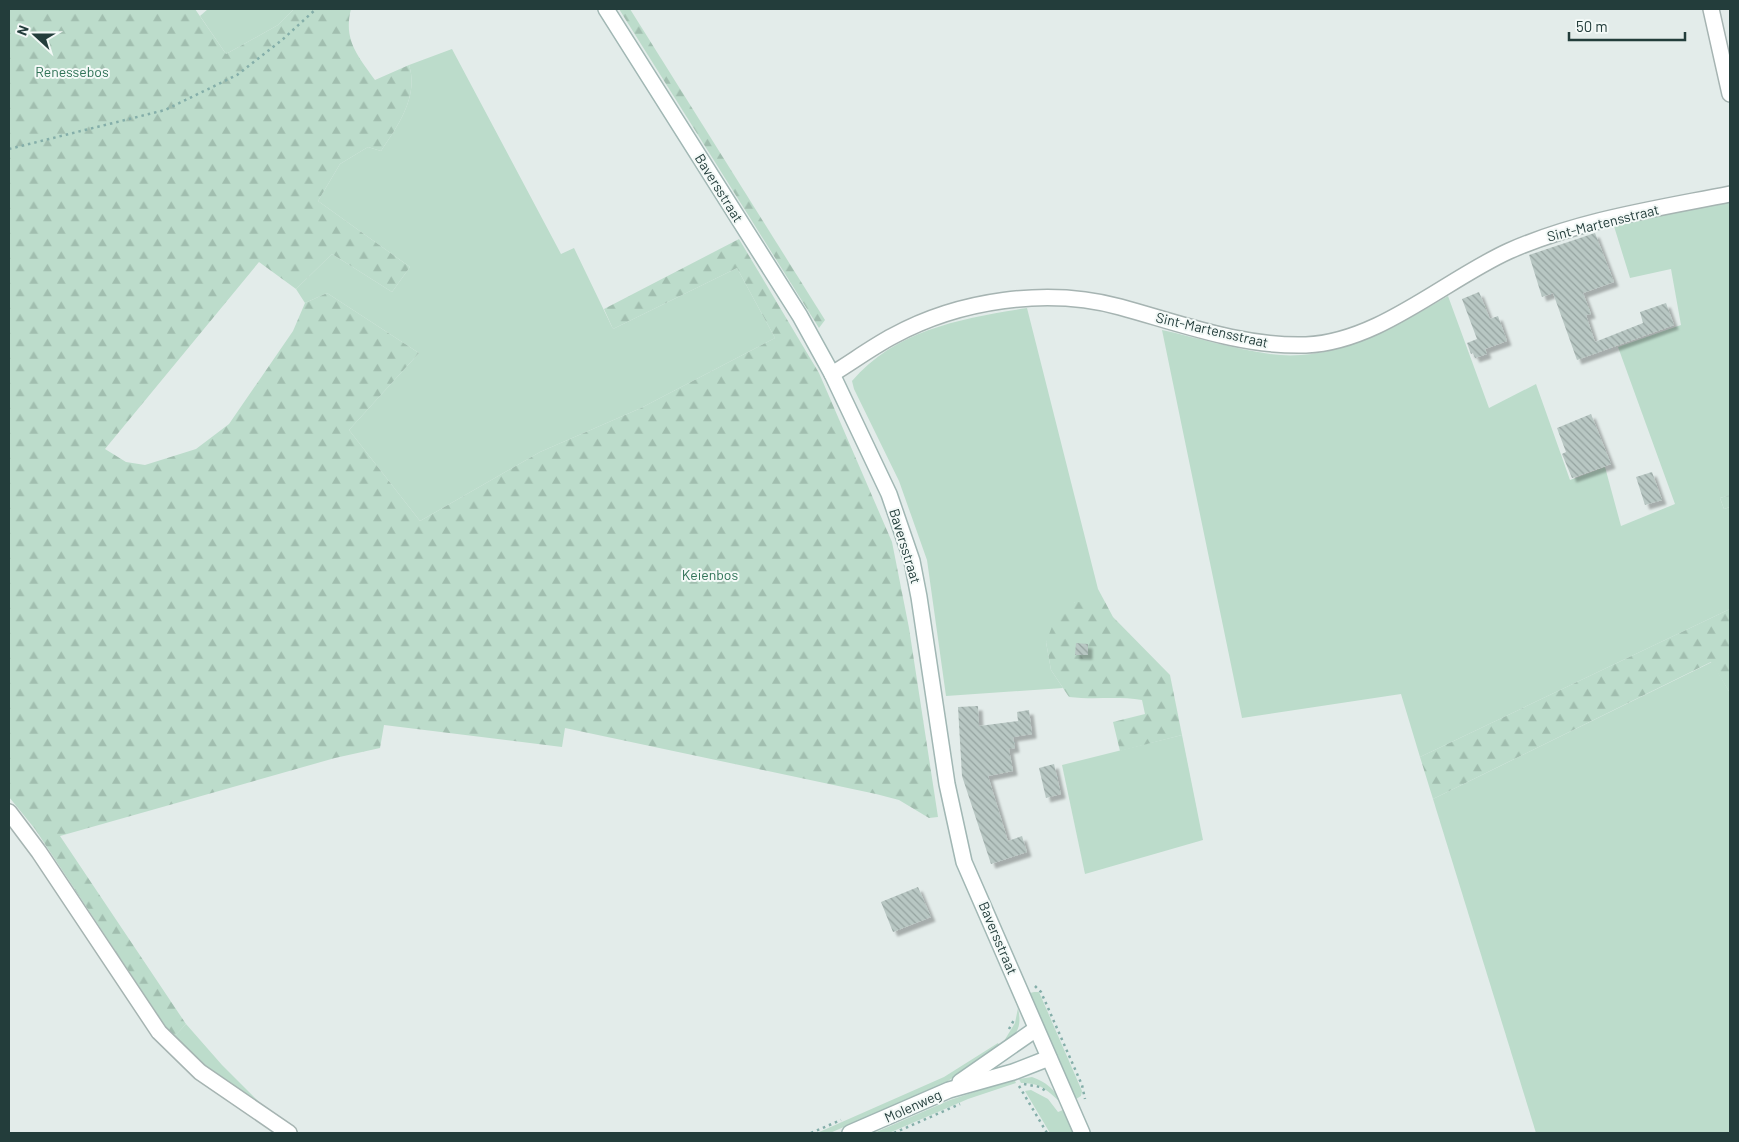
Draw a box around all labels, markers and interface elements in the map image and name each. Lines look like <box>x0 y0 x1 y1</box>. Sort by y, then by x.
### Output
north arrow <box>10 10 60 60</box>
scale bar <box>1569 10 1685 42</box>
text: 50 m <box>1576 17 1608 35</box>
text: N <box>13 23 32 38</box>
park label: Renessebos <box>35 63 109 80</box>
street label: Baversstraat <box>692 150 747 225</box>
street label: Sint-Martensstraat <box>1545 200 1661 245</box>
street label: Sint-Martensstraat <box>1154 308 1270 351</box>
street label: Baversstraat <box>886 506 925 585</box>
park label: Keienbos <box>682 566 738 583</box>
street label: Baversstraat <box>976 899 1021 977</box>
street label: Molenweg <box>882 1085 944 1126</box>

